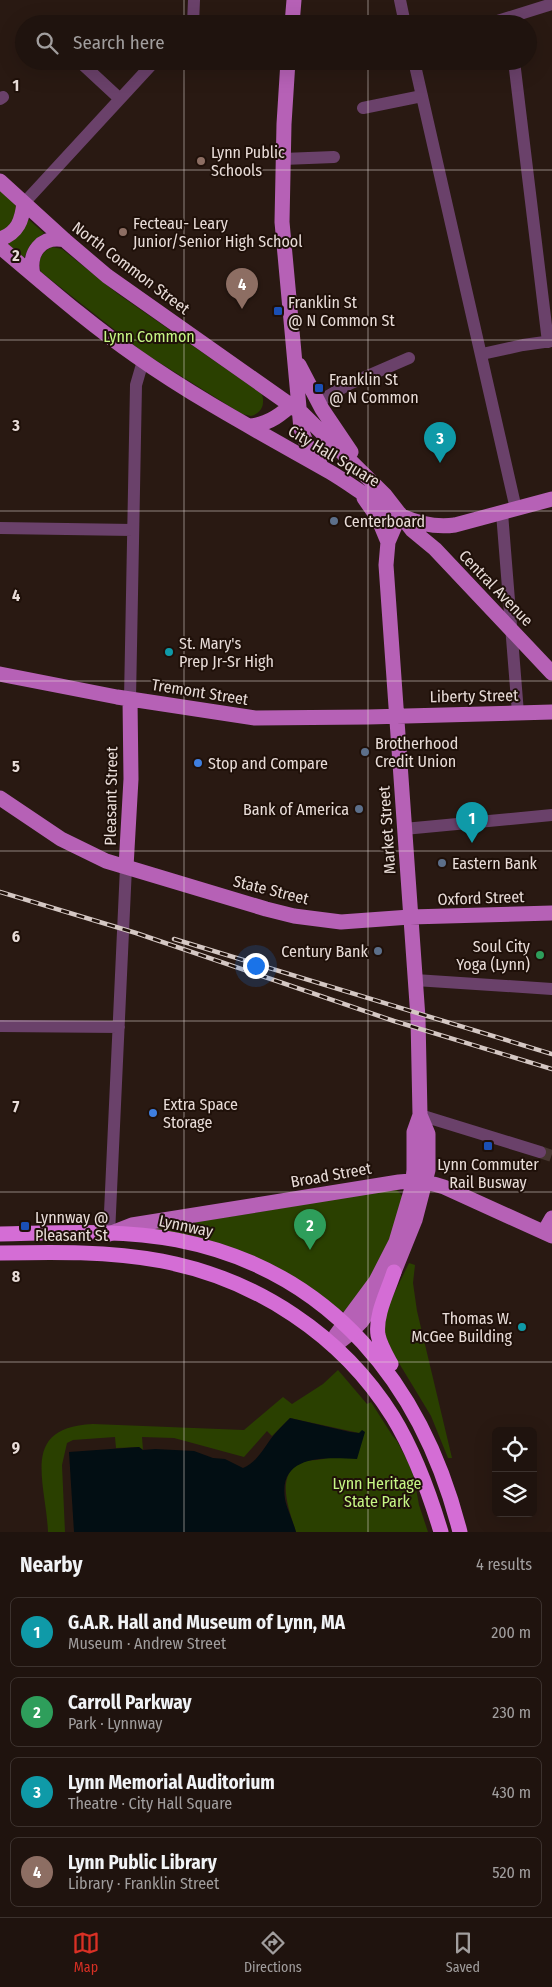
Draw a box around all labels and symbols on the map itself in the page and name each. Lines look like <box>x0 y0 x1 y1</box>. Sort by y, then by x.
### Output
text: 1 <box>13 76 19 95</box>
place label: Lynn Public Schools <box>211 143 285 180</box>
marker: Lynn Public Schools <box>195 155 207 167</box>
place label: Fecteau- Leary Junior/Senior High School <box>133 214 303 251</box>
street label: North Common Street <box>69 218 194 319</box>
marker: Fecteau- Leary Junior/Senior High School <box>117 226 129 238</box>
text: 2 <box>11 246 20 265</box>
pin: 4 <box>226 268 258 309</box>
place label: Franklin St @ N Common St <box>288 293 395 330</box>
marker: Franklin St @ N Common St <box>272 305 284 317</box>
park label: Lynn Common <box>103 327 195 346</box>
place label: Franklin St @ N Common <box>329 370 419 407</box>
marker: Franklin St @ N Common <box>313 382 325 394</box>
text: 3 <box>11 416 20 435</box>
street label: City Hall Square <box>285 421 383 491</box>
pin: 3 <box>424 422 456 463</box>
place label: Centerboard <box>344 512 425 531</box>
marker: Centerboard <box>328 515 340 527</box>
street label: Central Avenue <box>455 546 537 630</box>
text: 4 <box>12 586 20 605</box>
place label: St. Mary's Prep Jr-Sr High <box>179 634 274 671</box>
marker: St. Mary's Prep Jr-Sr High <box>163 646 175 658</box>
street label: Tremont Street <box>150 675 250 709</box>
street label: Liberty Street <box>430 686 519 706</box>
place label: Brotherhood Credit Union <box>375 734 458 771</box>
street label: Pleasant Street <box>101 745 121 846</box>
marker: Brotherhood Credit Union <box>359 746 371 758</box>
place label: Stop and Compare <box>208 754 328 773</box>
text: 5 <box>12 757 20 776</box>
marker: Stop and Compare <box>192 757 204 769</box>
street label: Market Street <box>374 785 400 875</box>
place label: Bank of America <box>243 800 349 819</box>
pin: 1 <box>456 802 488 843</box>
marker: Bank of America <box>353 803 365 815</box>
place label: Eastern Bank <box>452 854 538 873</box>
marker: Eastern Bank <box>436 857 448 869</box>
street label: State Street <box>231 871 311 909</box>
street label: Oxford Street <box>437 887 525 909</box>
text: 6 <box>12 927 20 946</box>
place label: Soul City Yoga (Lynn) <box>456 937 531 974</box>
place label: Century Bank <box>281 942 369 961</box>
marker: Century Bank <box>372 945 384 957</box>
marker: Soul City Yoga (Lynn) <box>534 949 546 961</box>
your location <box>243 953 269 979</box>
place label: Extra Space Storage <box>163 1095 238 1132</box>
text: 7 <box>13 1097 20 1116</box>
marker: Extra Space Storage <box>147 1107 159 1119</box>
marker: Lynn Commuter Rail Busway <box>482 1140 494 1152</box>
place label: Lynn Commuter Rail Busway <box>437 1155 539 1192</box>
street label: Broad Street <box>289 1158 374 1191</box>
place label: Lynnway @ Pleasant St <box>35 1208 109 1245</box>
pin: 2 <box>294 1209 326 1250</box>
street label: Lynnway <box>157 1211 216 1241</box>
marker: Lynnway @ Pleasant St <box>19 1220 31 1232</box>
text: 8 <box>12 1267 21 1286</box>
place label: Thomas W. McGee Building <box>411 1309 512 1346</box>
marker: Thomas W. McGee Building <box>516 1321 528 1333</box>
text: 9 <box>12 1438 20 1457</box>
park label: Lynn Heritage State Park <box>333 1474 422 1511</box>

